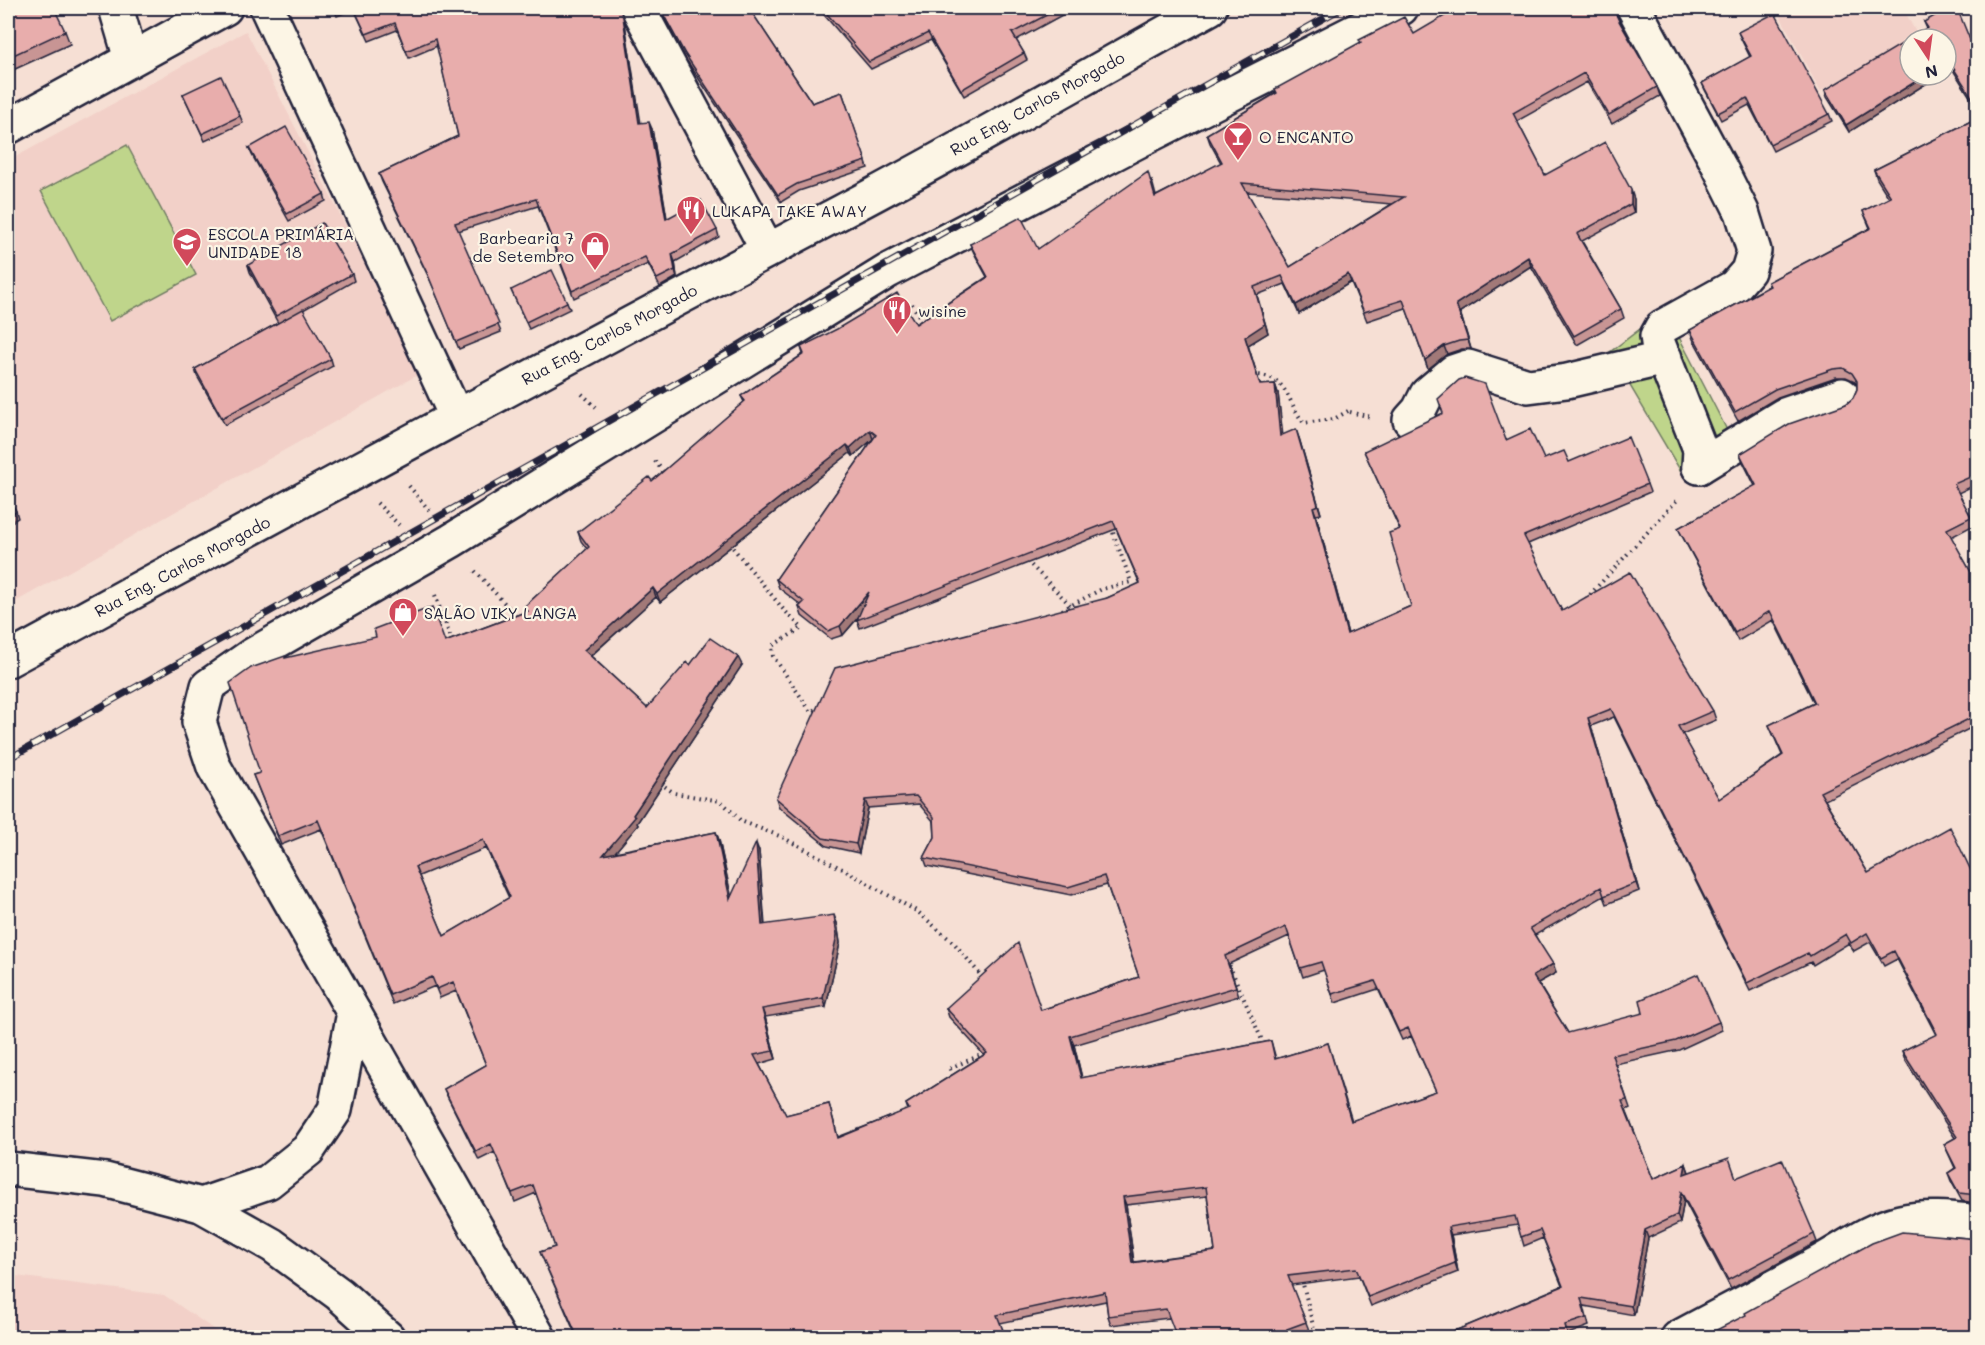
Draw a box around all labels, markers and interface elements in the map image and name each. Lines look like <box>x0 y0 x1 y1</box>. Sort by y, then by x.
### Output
north arrow <box>1898 27 1958 87</box>
street label: Rua Eng. Carlos Morgado <box>946 46 1128 160</box>
text: N <box>1923 61 1940 84</box>
bar icon: O ENCANTO <box>1222 120 1254 162</box>
place label: O ENCANTO <box>1259 126 1354 147</box>
restaurant icon: LUKAPA TAKE AWAY <box>675 194 707 236</box>
place label: LUKAPA TAKE AWAY <box>712 200 867 221</box>
place label: ESCOLA PRIMÁRIA UNIDADE 18 <box>208 223 354 262</box>
school or university icon: ESCOLA PRIMÁRIA UNIDADE 18 <box>171 226 203 268</box>
place label: Barbearia 7 de Setembro <box>473 227 574 266</box>
shop icon: Barbearia 7 de Setembro <box>579 230 611 272</box>
street label: Rua Eng. Carlos Morgado <box>517 279 701 389</box>
restaurant icon: wisine <box>881 294 913 336</box>
place label: wisine <box>918 300 967 321</box>
street label: Rua Eng. Carlos Morgado <box>90 511 274 621</box>
shop icon: SALÃO VIKY LANGA <box>387 596 419 638</box>
place label: SALÃO VIKY LANGA <box>424 602 577 623</box>

